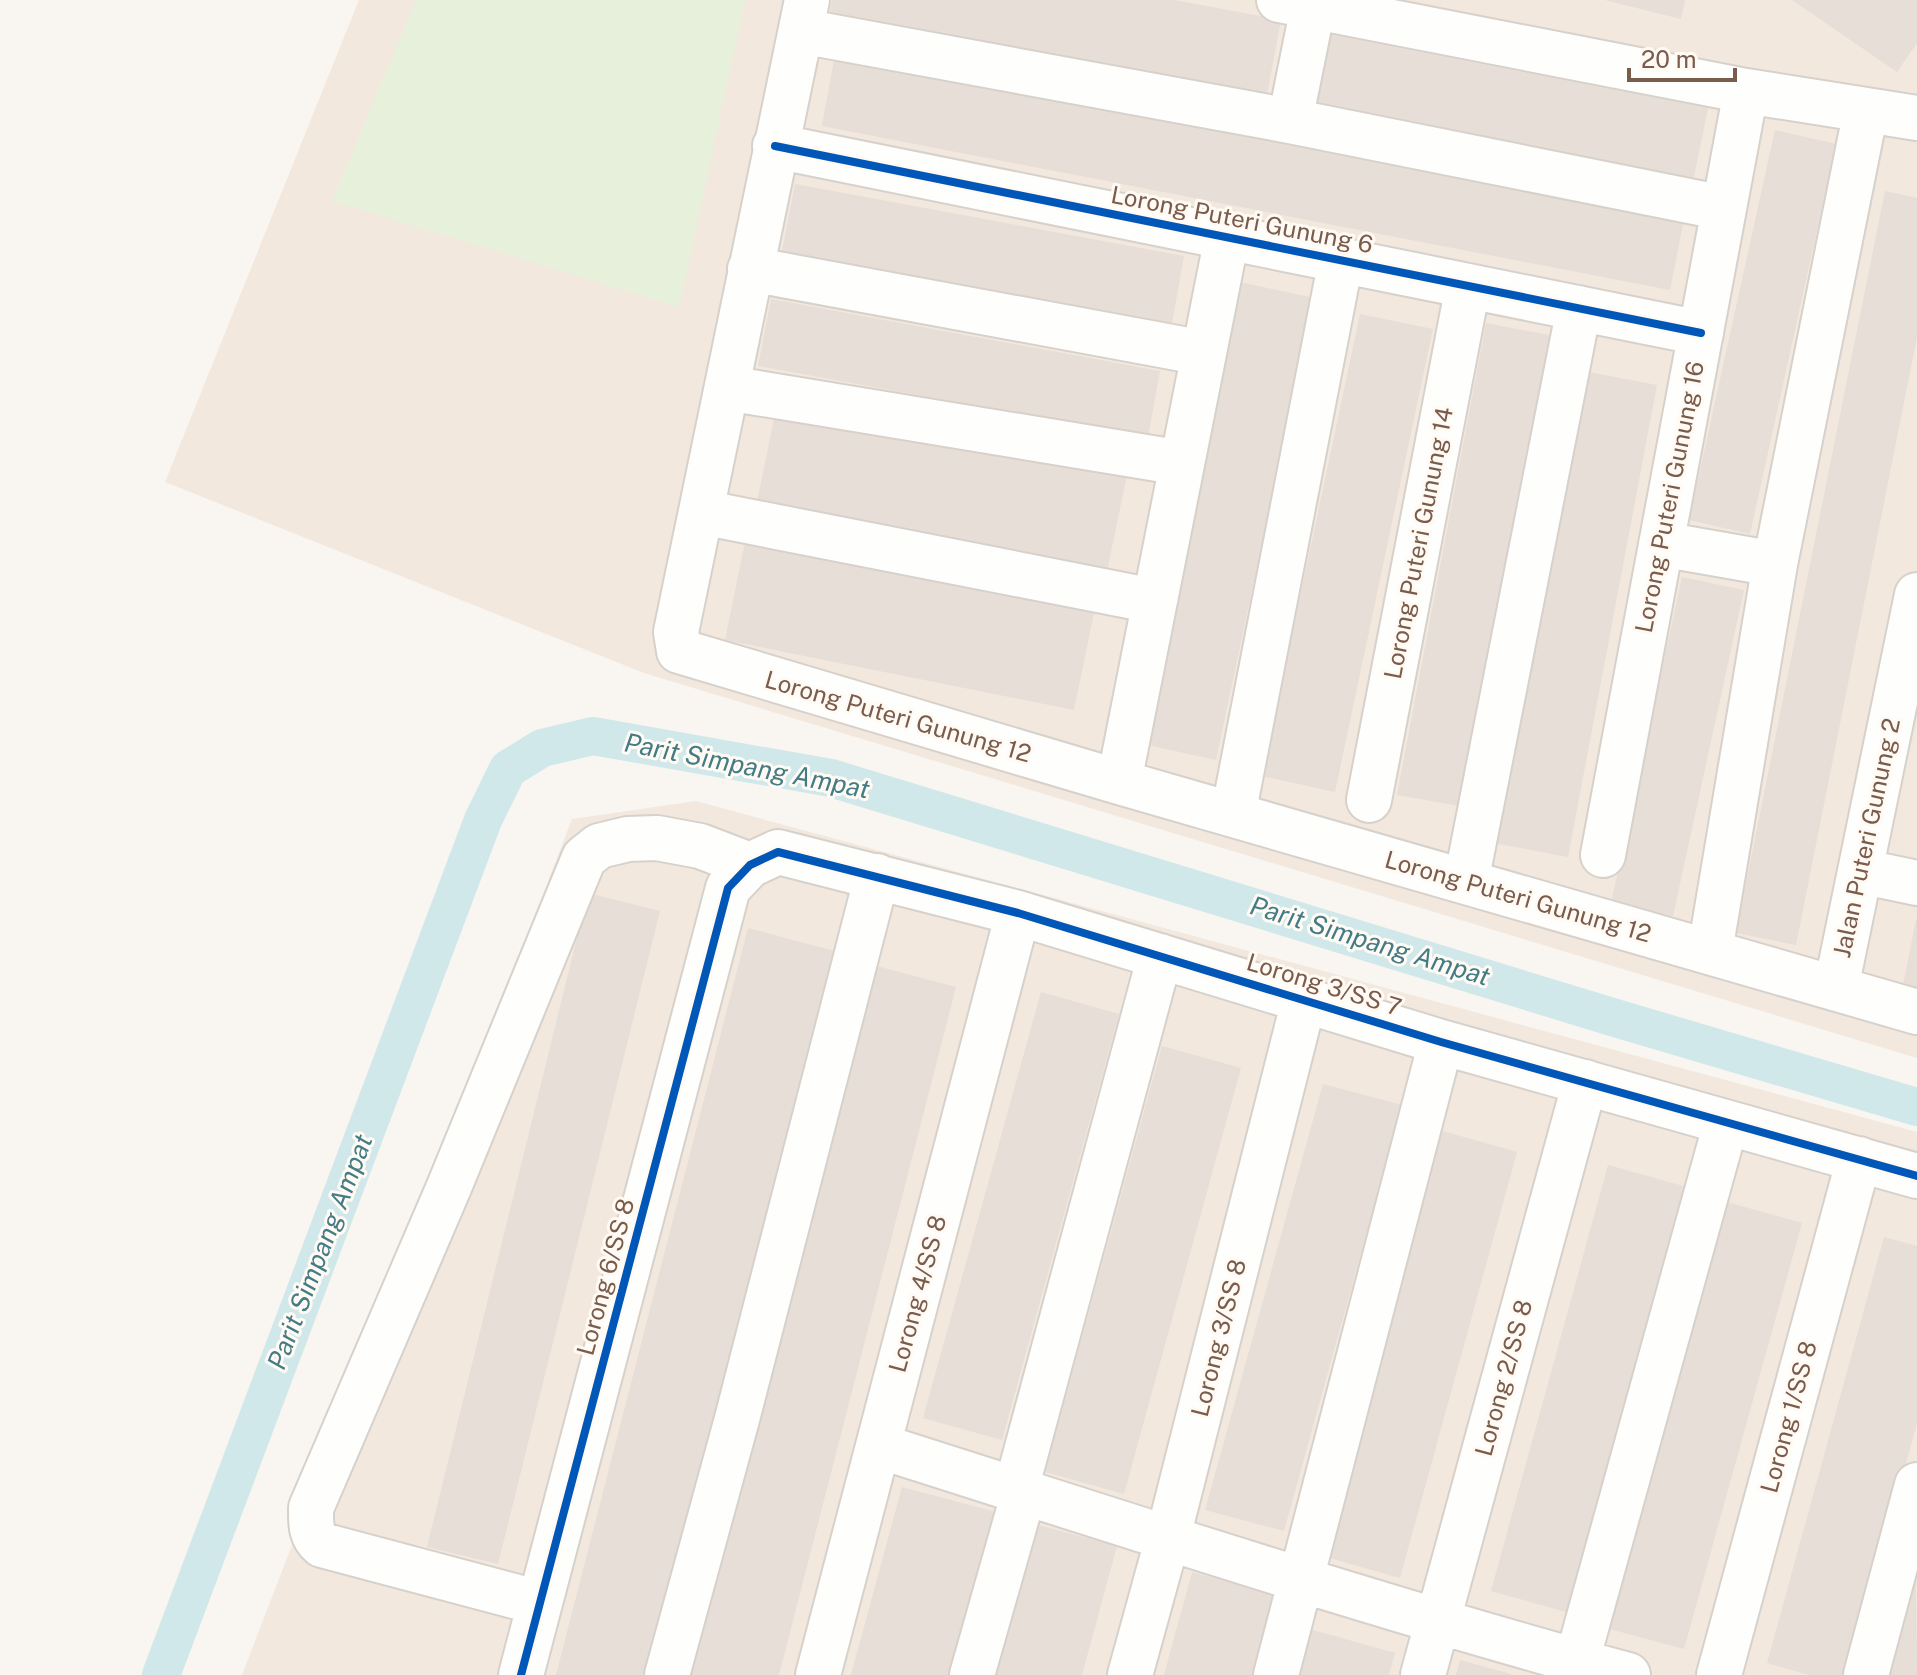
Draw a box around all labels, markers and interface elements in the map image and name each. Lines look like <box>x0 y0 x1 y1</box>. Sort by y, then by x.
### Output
scale bar <box>1629 32 1735 82</box>
text: 20 m <box>1641 45 1697 73</box>
street label: Lorong Puteri Gunung 6 <box>1109 180 1376 258</box>
street label: Lorong Puteri Gunung 16 <box>1629 359 1709 635</box>
street label: Lorong Puteri Gunung 14 <box>1378 405 1458 681</box>
street label: Lorong Puteri Gunung 12 <box>762 665 1035 767</box>
street label: Jalan Puteri Gunung 2 <box>1827 715 1905 960</box>
water label: Parit Simpang Ampat <box>622 727 873 805</box>
street label: Lorong Puteri Gunung 12 <box>1382 845 1655 947</box>
water label: Parit Simpang Ampat <box>1246 889 1494 992</box>
street label: Lorong 3/SS 7 <box>1243 947 1405 1021</box>
water label: Parit Simpang Ampat <box>260 1130 379 1374</box>
street label: Lorong 6/SS 8 <box>571 1195 639 1358</box>
street label: Lorong 4/SS 8 <box>883 1212 951 1375</box>
street label: Lorong 3/SS 8 <box>1185 1256 1251 1420</box>
street label: Lorong 2/SS 8 <box>1469 1296 1537 1459</box>
street label: Lorong 1/SS 8 <box>1754 1338 1822 1496</box>

